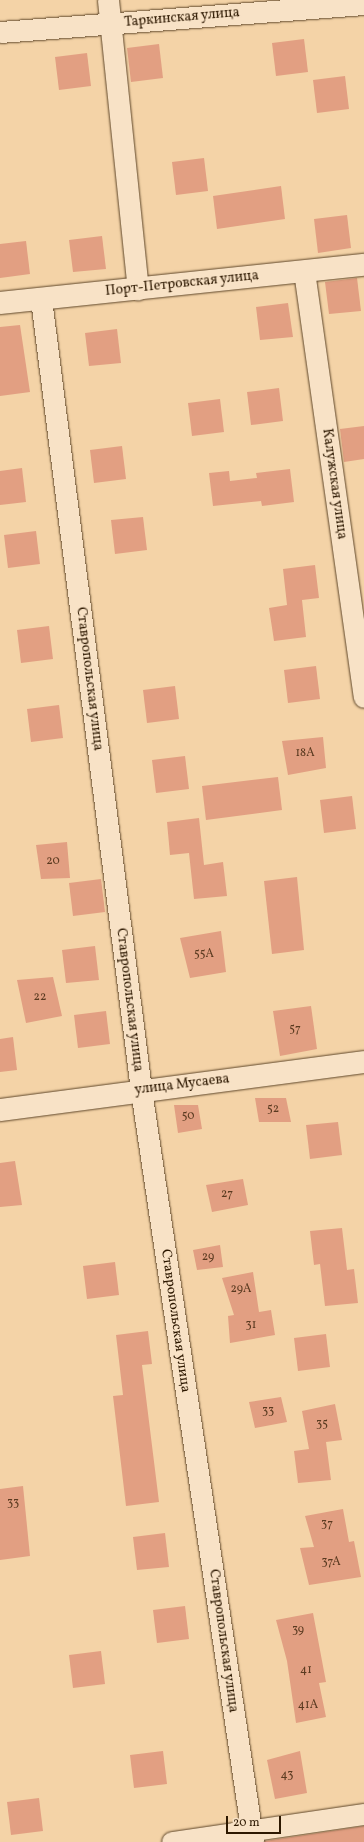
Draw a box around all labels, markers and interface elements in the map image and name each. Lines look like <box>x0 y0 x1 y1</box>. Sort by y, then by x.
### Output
street label: Таркинская улица <box>123 5 241 31</box>
street label: Порт-Петровская улица <box>104 268 260 300</box>
street label: Калужская улица <box>318 427 350 541</box>
street label: Ставропольская улица <box>72 606 106 752</box>
house number: 18А <box>295 747 315 761</box>
house number: 20 <box>46 855 60 869</box>
street label: Ставропольская улица <box>112 927 146 1073</box>
house number: 55А <box>194 948 214 962</box>
house number: 22 <box>34 991 46 1005</box>
house number: 57 <box>289 1023 301 1037</box>
street label: улица Мусаева <box>134 1071 230 1099</box>
house number: 52 <box>267 1103 279 1117</box>
house number: 50 <box>182 1110 194 1124</box>
house number: 27 <box>221 1188 233 1202</box>
street label: Ставропольская улица <box>157 1248 193 1394</box>
house number: 29 <box>202 1251 214 1265</box>
house number: 29А <box>231 1283 251 1297</box>
house number: 31 <box>246 1319 256 1333</box>
house number: 33 <box>262 1405 274 1419</box>
house number: 35 <box>316 1418 328 1432</box>
house number: 33 <box>7 1497 19 1511</box>
house number: 37 <box>321 1518 333 1532</box>
house number: 37А <box>321 1556 341 1570</box>
street label: Ставропольская улица <box>205 1568 241 1714</box>
house number: 39 <box>292 1624 304 1638</box>
house number: 41 <box>300 1664 312 1678</box>
house number: 41А <box>298 1699 318 1713</box>
house number: 43 <box>281 1769 293 1783</box>
scale bar <box>228 1808 283 1834</box>
text: 20 m <box>233 1815 260 1831</box>

